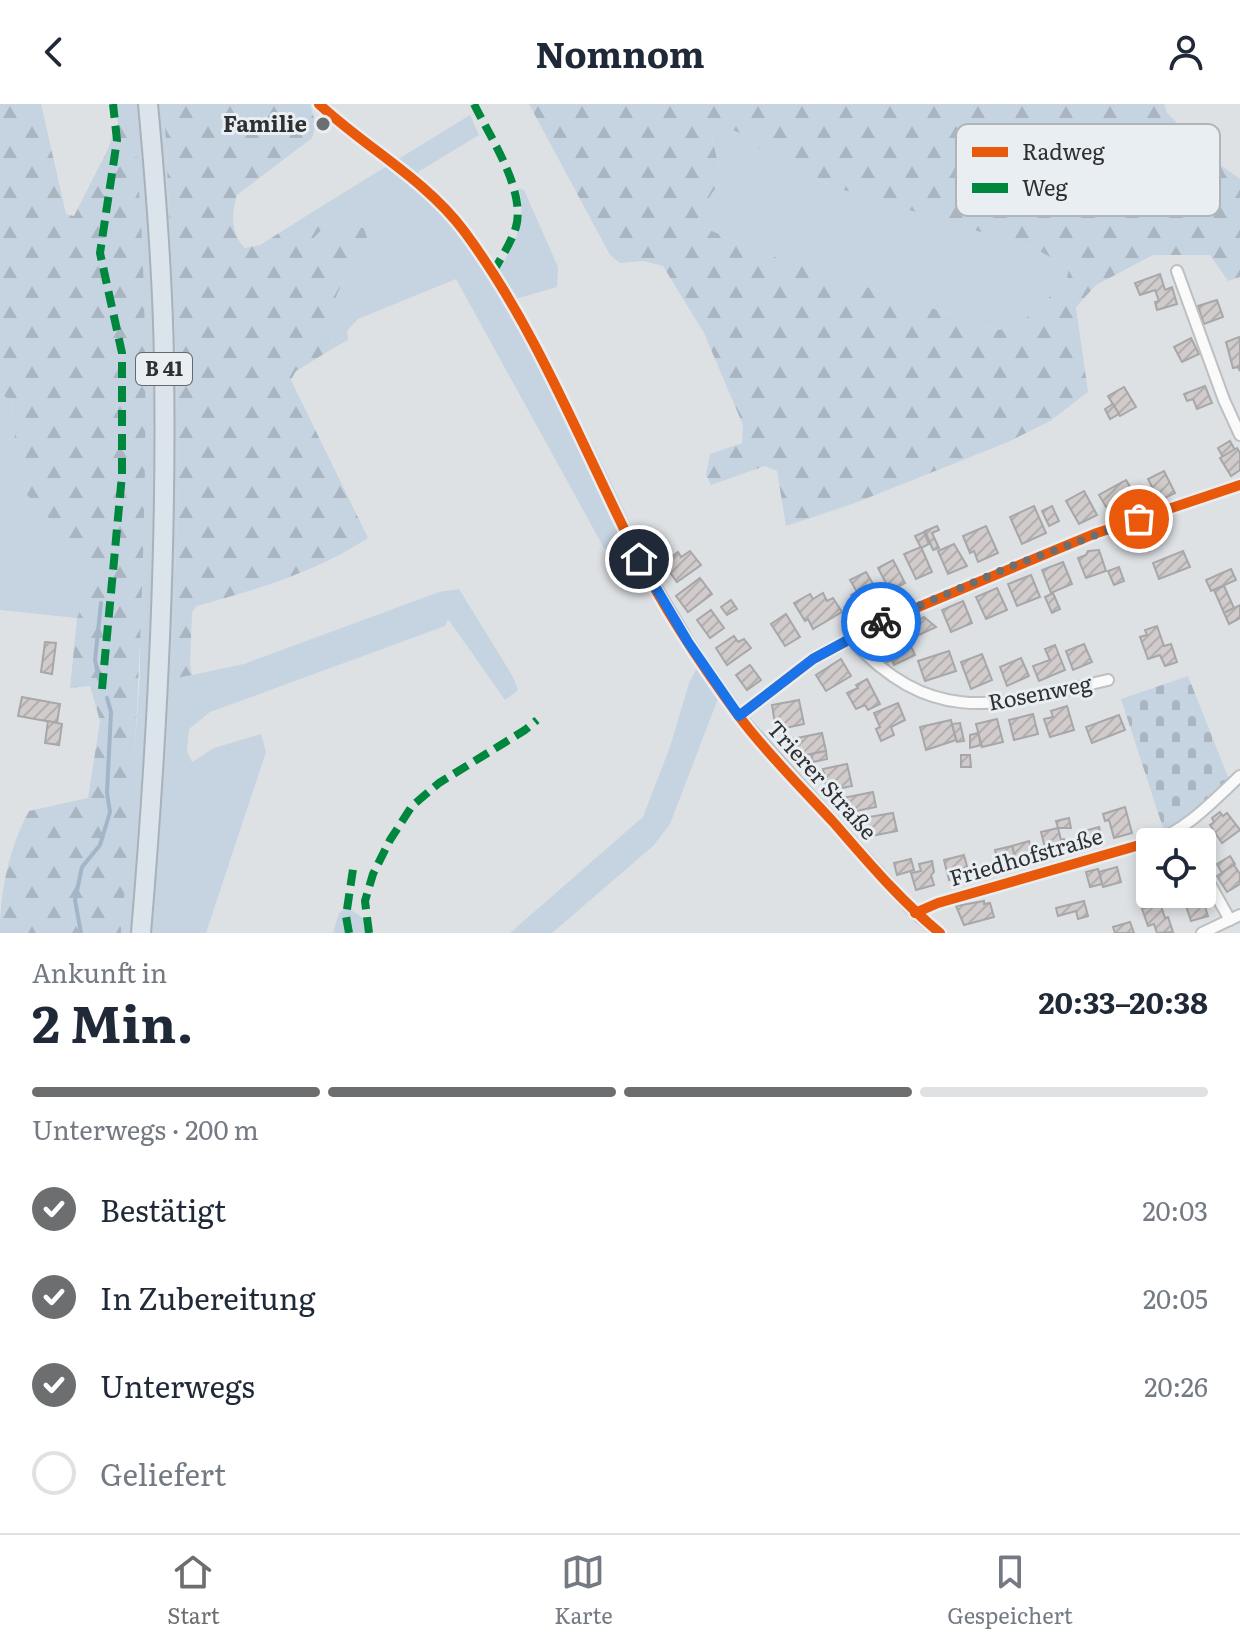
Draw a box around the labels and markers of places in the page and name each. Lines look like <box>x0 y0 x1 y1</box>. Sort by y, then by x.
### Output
place label: Familie <box>223 106 307 139</box>
marker: Familie <box>314 115 332 133</box>
pin <box>1105 485 1173 553</box>
pin <box>605 525 673 593</box>

